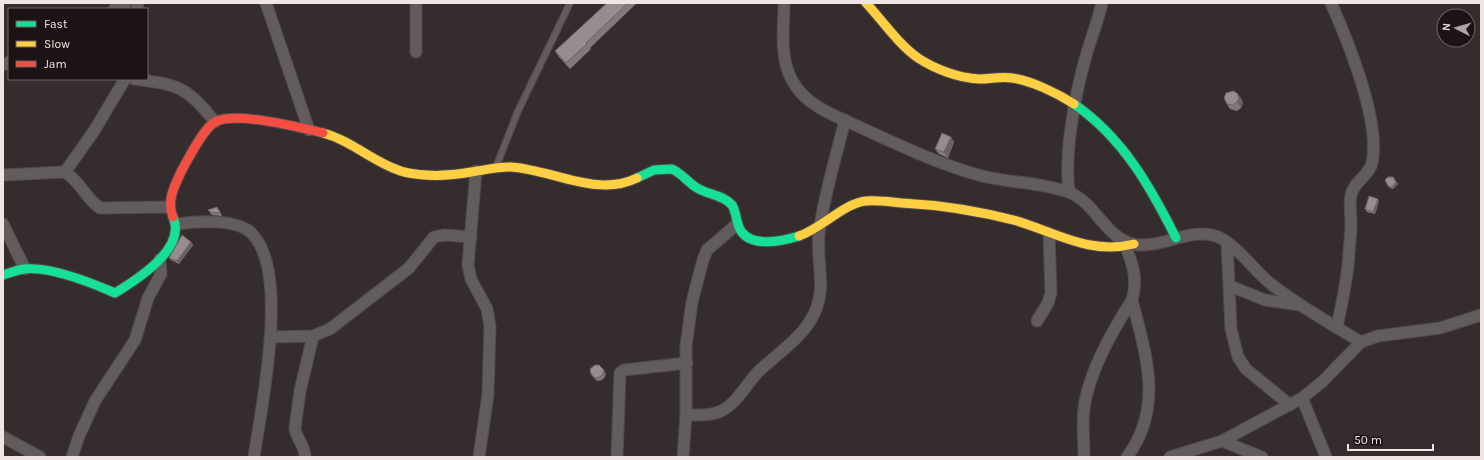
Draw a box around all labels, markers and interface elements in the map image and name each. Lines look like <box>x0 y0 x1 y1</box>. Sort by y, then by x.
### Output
legend <box>8 8 148 80</box>
north arrow <box>1436 8 1476 48</box>
text: Fast <box>44 17 68 31</box>
text: N <box>1440 22 1453 32</box>
text: Slow <box>44 37 70 51</box>
text: Jam <box>44 57 67 71</box>
scale bar <box>1348 426 1433 452</box>
text: 50 m <box>1354 433 1382 447</box>

